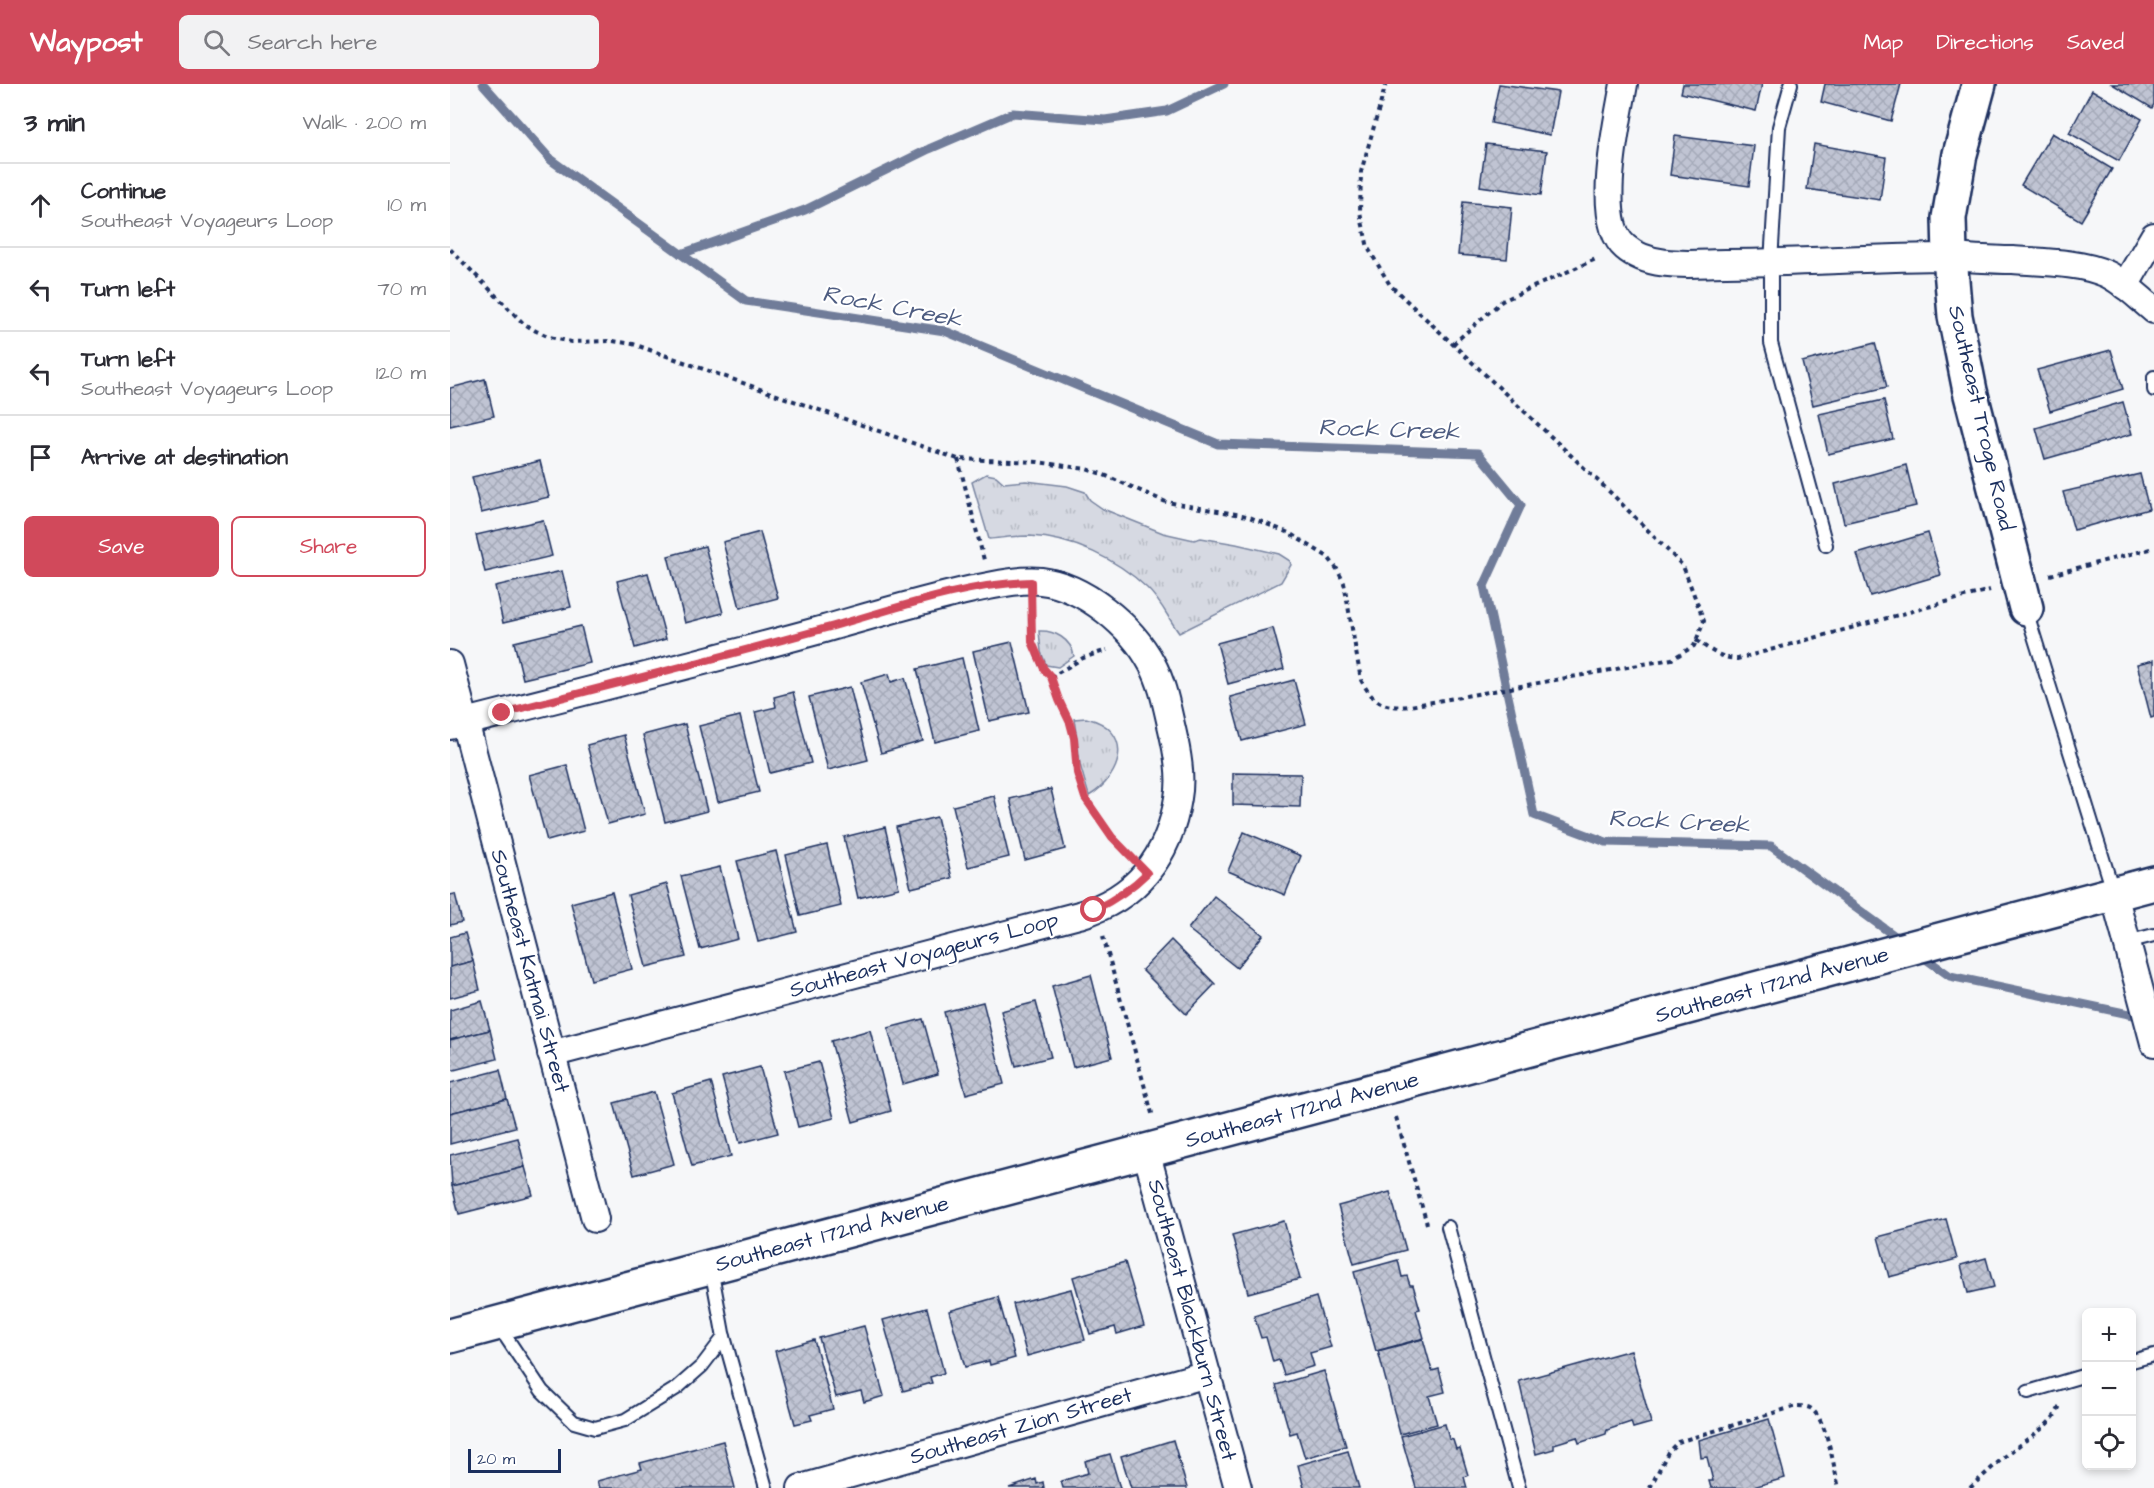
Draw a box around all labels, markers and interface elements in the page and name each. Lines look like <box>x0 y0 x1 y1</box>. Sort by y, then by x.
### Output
search box <box>179 15 599 69</box>
text: Waypost <box>30 23 143 62</box>
icon: search <box>200 26 233 59</box>
text: Search here <box>248 27 378 58</box>
text: Map <box>1863 28 1903 57</box>
text: Directions <box>1936 28 2034 57</box>
text: Saved <box>2067 28 2124 57</box>
text: 3 min <box>24 105 85 141</box>
text: Walk · 200 m <box>303 109 426 137</box>
text: Continue <box>81 176 166 207</box>
icon: ahead <box>24 189 57 222</box>
text: 10 m <box>387 191 426 219</box>
text: Southeast Voyageurs Loop <box>81 207 333 235</box>
icon: left <box>24 273 57 306</box>
text: Turn left <box>81 274 175 305</box>
text: 70 m <box>378 275 426 303</box>
water label: Rock Creek <box>820 277 966 337</box>
street label: Southeast Troge Road <box>1939 302 2022 534</box>
text: Turn left <box>81 344 175 375</box>
icon: left <box>24 357 57 390</box>
text: 120 m <box>376 359 426 387</box>
text: Southeast Voyageurs Loop <box>81 375 333 403</box>
water label: Rock Creek <box>1318 411 1461 449</box>
icon: arrive <box>24 441 57 474</box>
text: Arrive at destination <box>81 442 288 473</box>
button: Save <box>24 516 219 577</box>
button: Share <box>231 516 426 577</box>
route end <box>488 699 514 725</box>
water label: Rock Creek <box>1608 801 1752 843</box>
street label: Southeast Katmai Street <box>483 846 577 1096</box>
route start <box>1080 896 1106 922</box>
street label: Southeast Voyageurs Loop <box>786 904 1062 1007</box>
street label: Southeast 172nd Avenue <box>1652 939 1892 1031</box>
street label: Southeast 172nd Avenue <box>1182 1064 1422 1156</box>
street label: Southeast Blackburn Street <box>1139 1176 1245 1464</box>
street label: Southeast 172nd Avenue <box>712 1188 952 1280</box>
map controls <box>2082 1308 2136 1470</box>
button: + <box>2082 1308 2136 1362</box>
button: − <box>2082 1362 2136 1416</box>
street label: Southeast Zion Street <box>906 1379 1136 1473</box>
button: locate <box>2082 1416 2136 1470</box>
scale bar <box>468 1446 561 1474</box>
text: 20 m <box>477 1448 515 1470</box>

